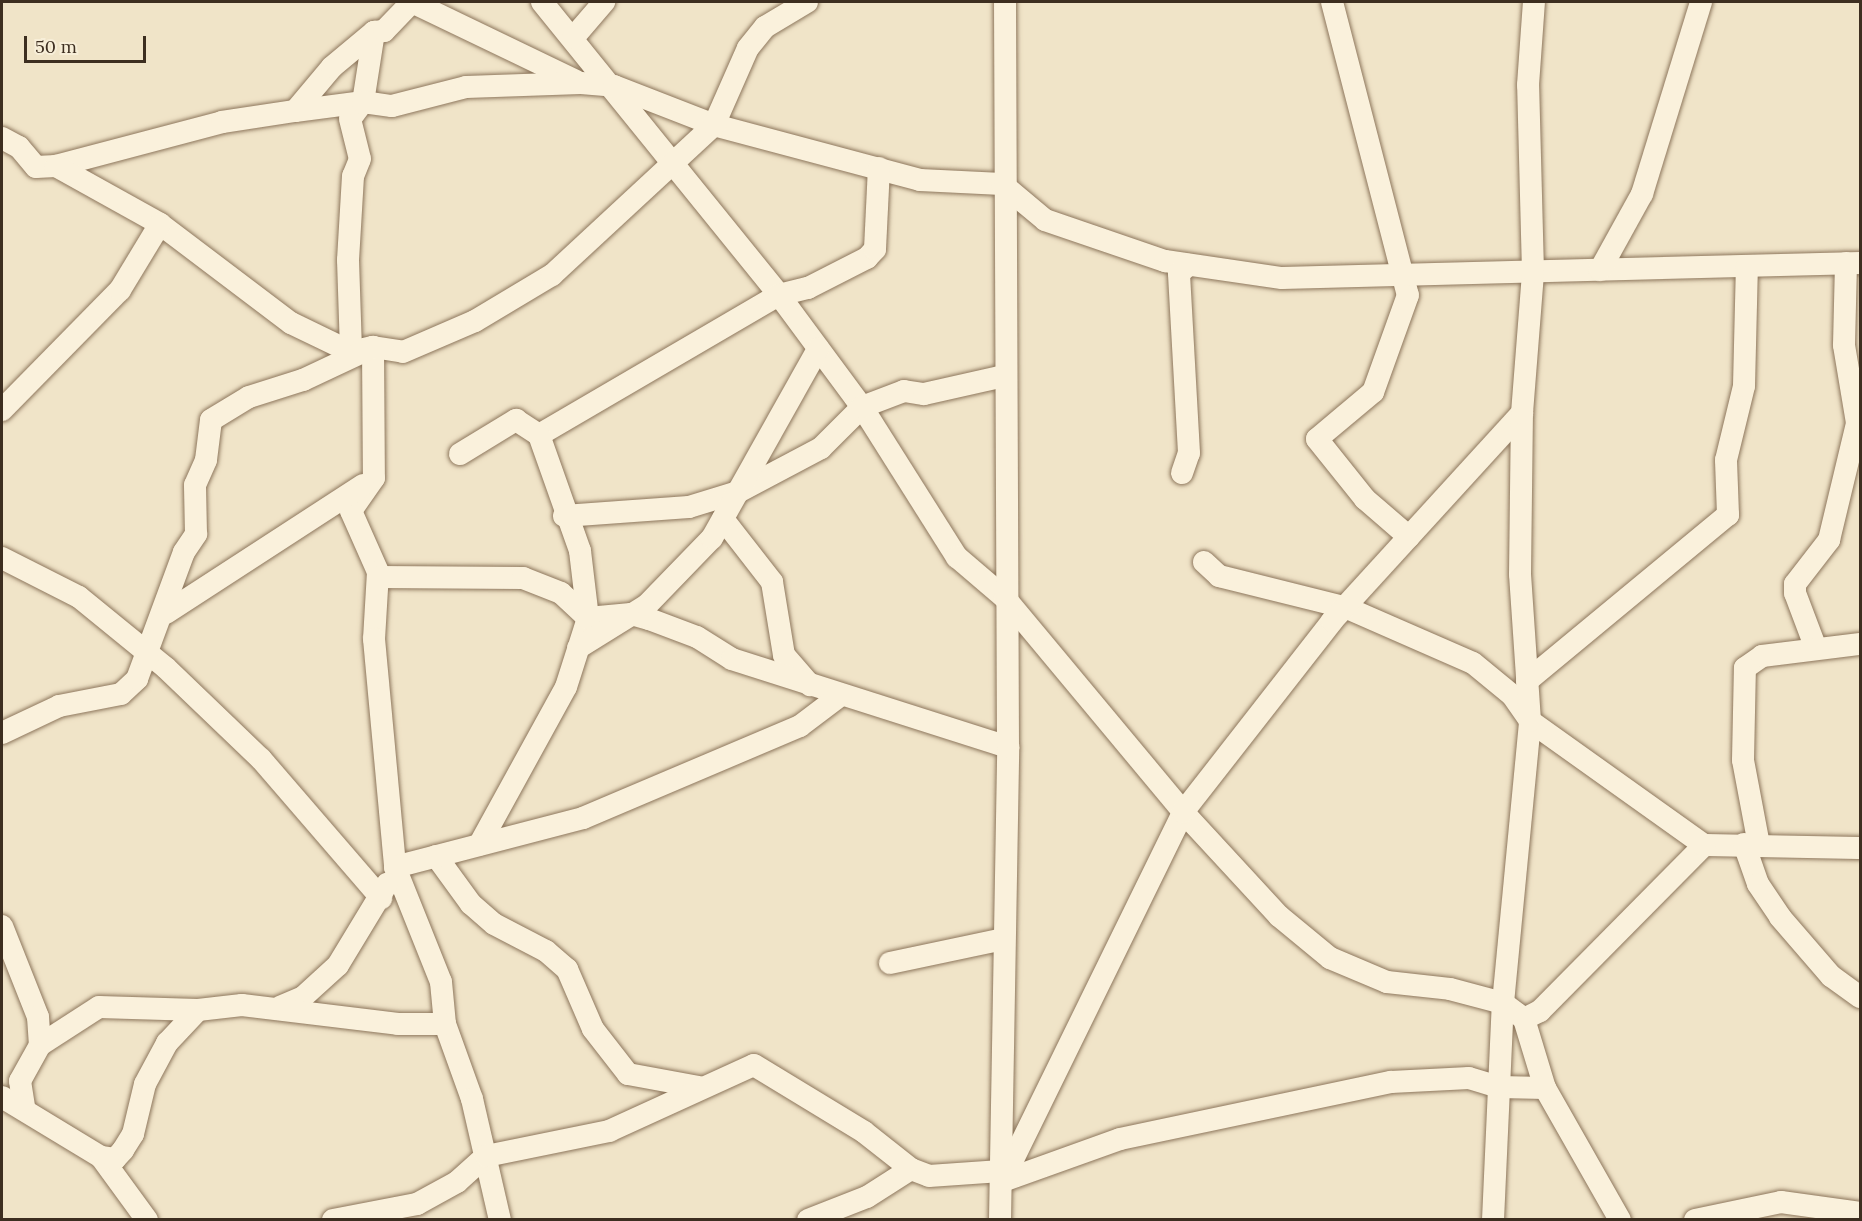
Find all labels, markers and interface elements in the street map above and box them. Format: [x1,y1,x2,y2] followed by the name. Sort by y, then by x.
[27,24,148,62] scale bar
[35,35,77,58] text: 50 m

